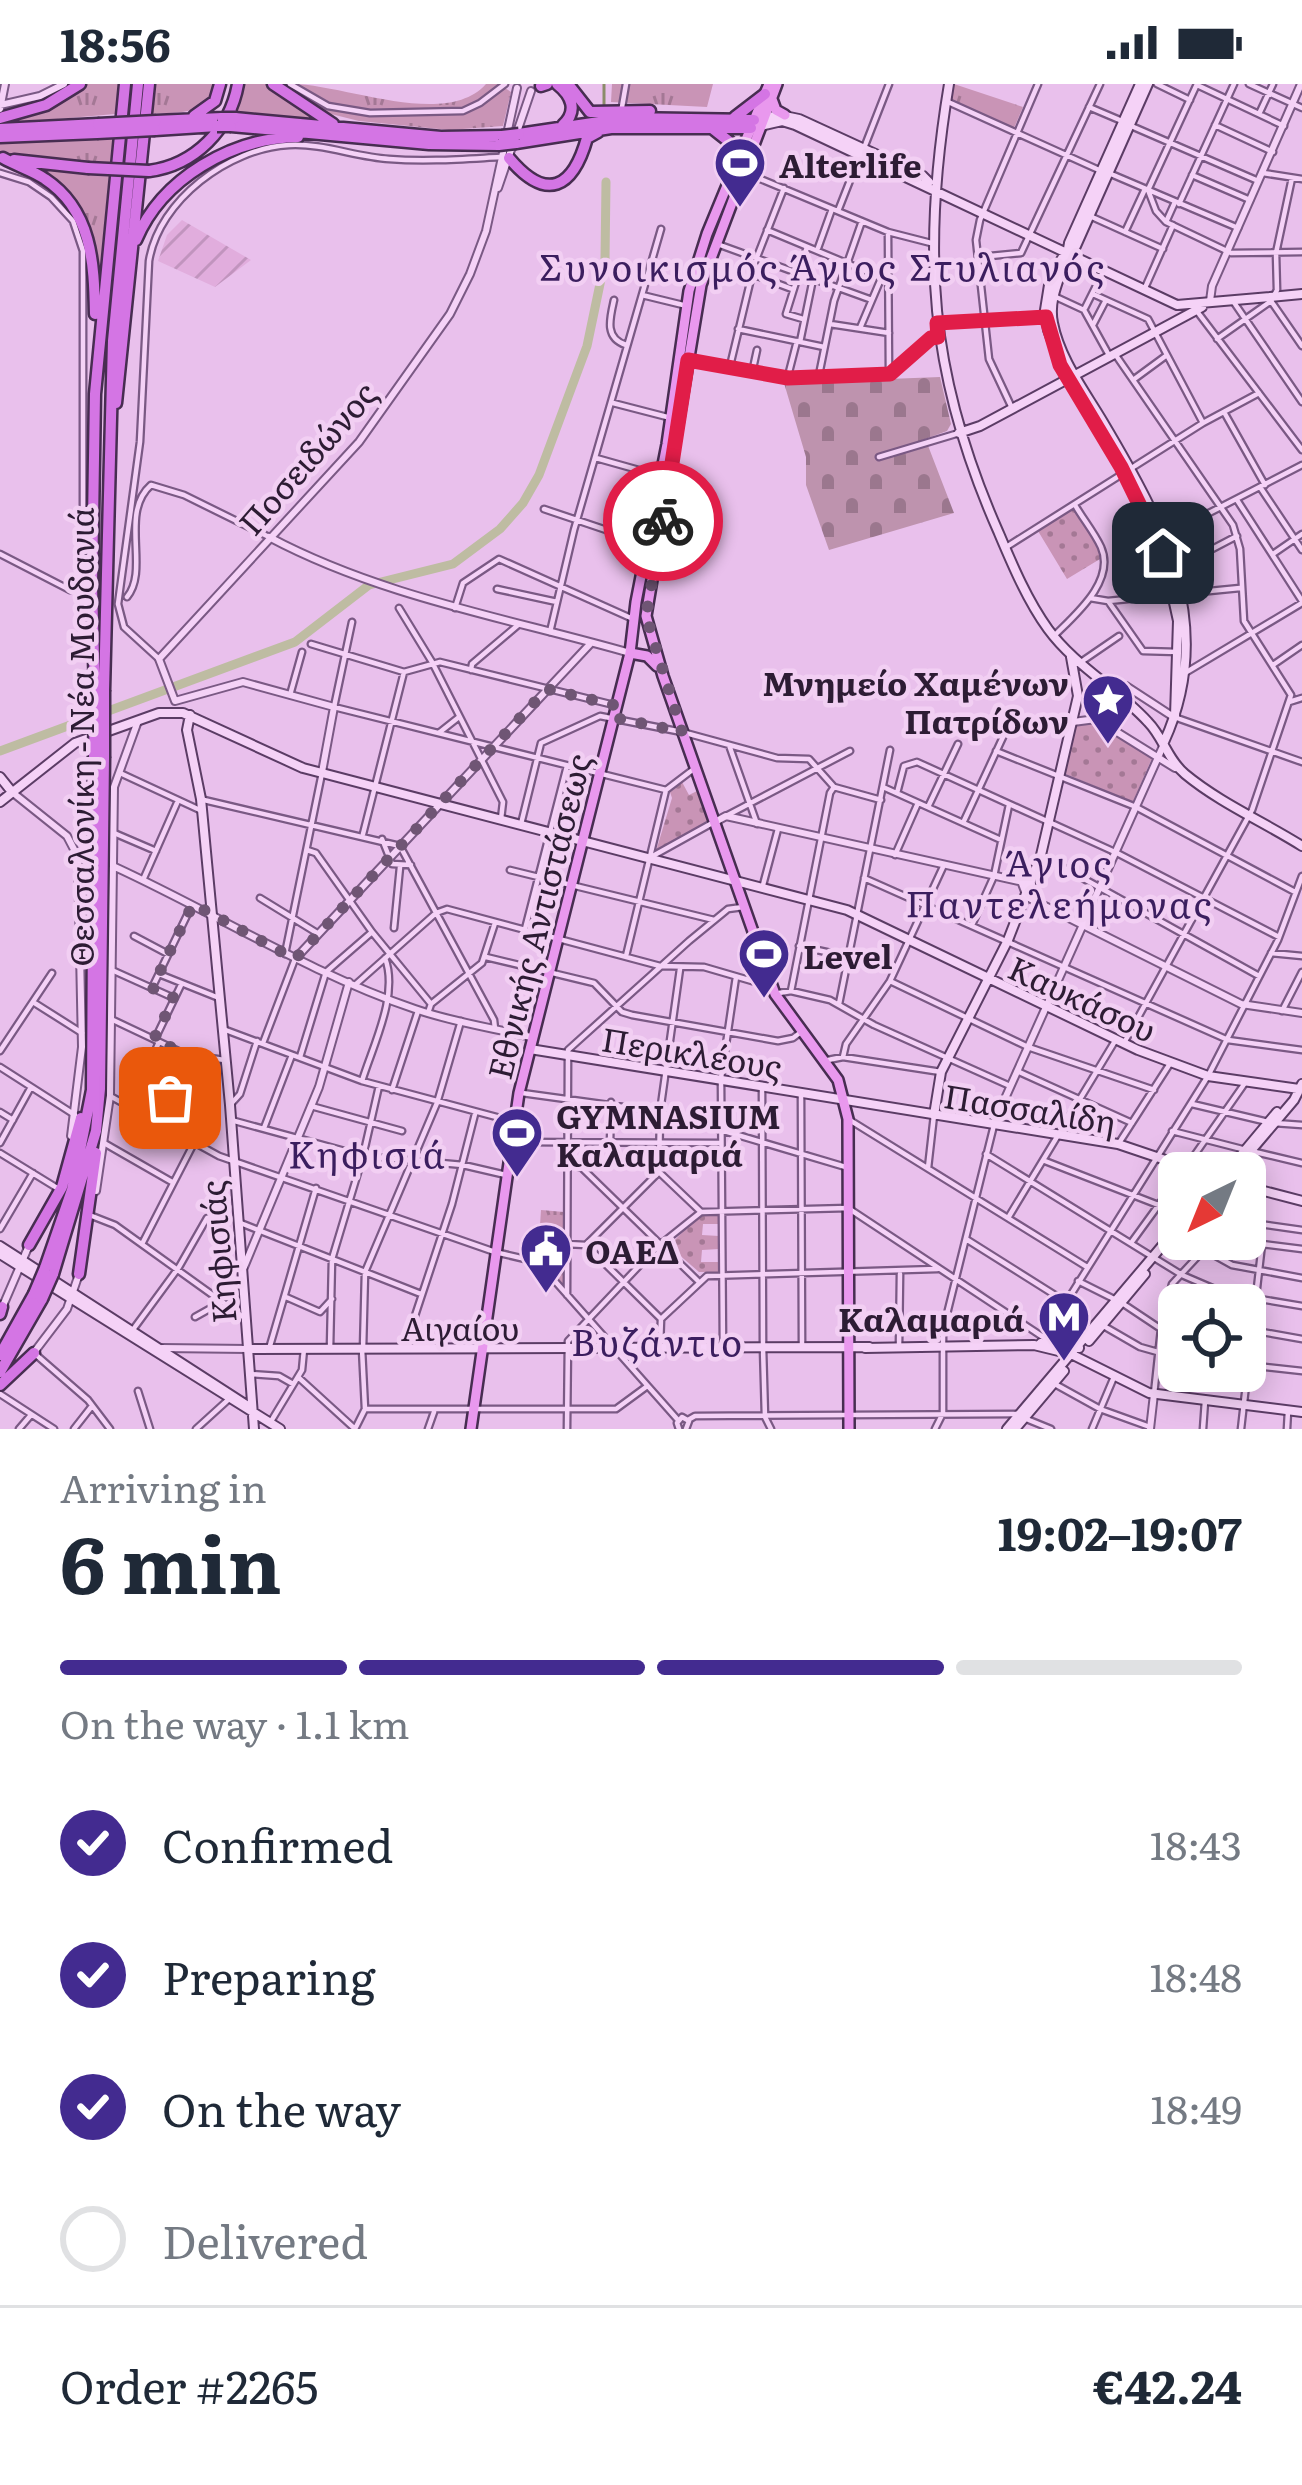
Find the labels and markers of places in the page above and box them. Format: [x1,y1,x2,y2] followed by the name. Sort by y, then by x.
[712,135,768,209] sports icon: Alterlife
[779,139,922,188] place label: Alterlife
[1112,502,1214,604] pin
[762,657,1069,744] place label: Μνημείο Χαμένων Πατρίδων
[1080,672,1136,746] place icon: Μνημείο Χαμένων Πατρίδων
[736,926,792,1000] sports icon: Level
[803,930,893,979] place label: Level
[119,1047,221,1149] pin
[556,1090,781,1177] place label: GYMNASIUM Καλαμαριά
[489,1105,545,1179] sports icon: GYMNASIUM Καλαμαριά
[518,1221,574,1295] public building icon: ΟΑΕΔ
[585,1225,679,1274] place label: ΟΑΕΔ
[1036,1289,1092,1363] metro station icon: Καλαμαριά
[838,1293,1025,1342] place label: Καλαμαριά

